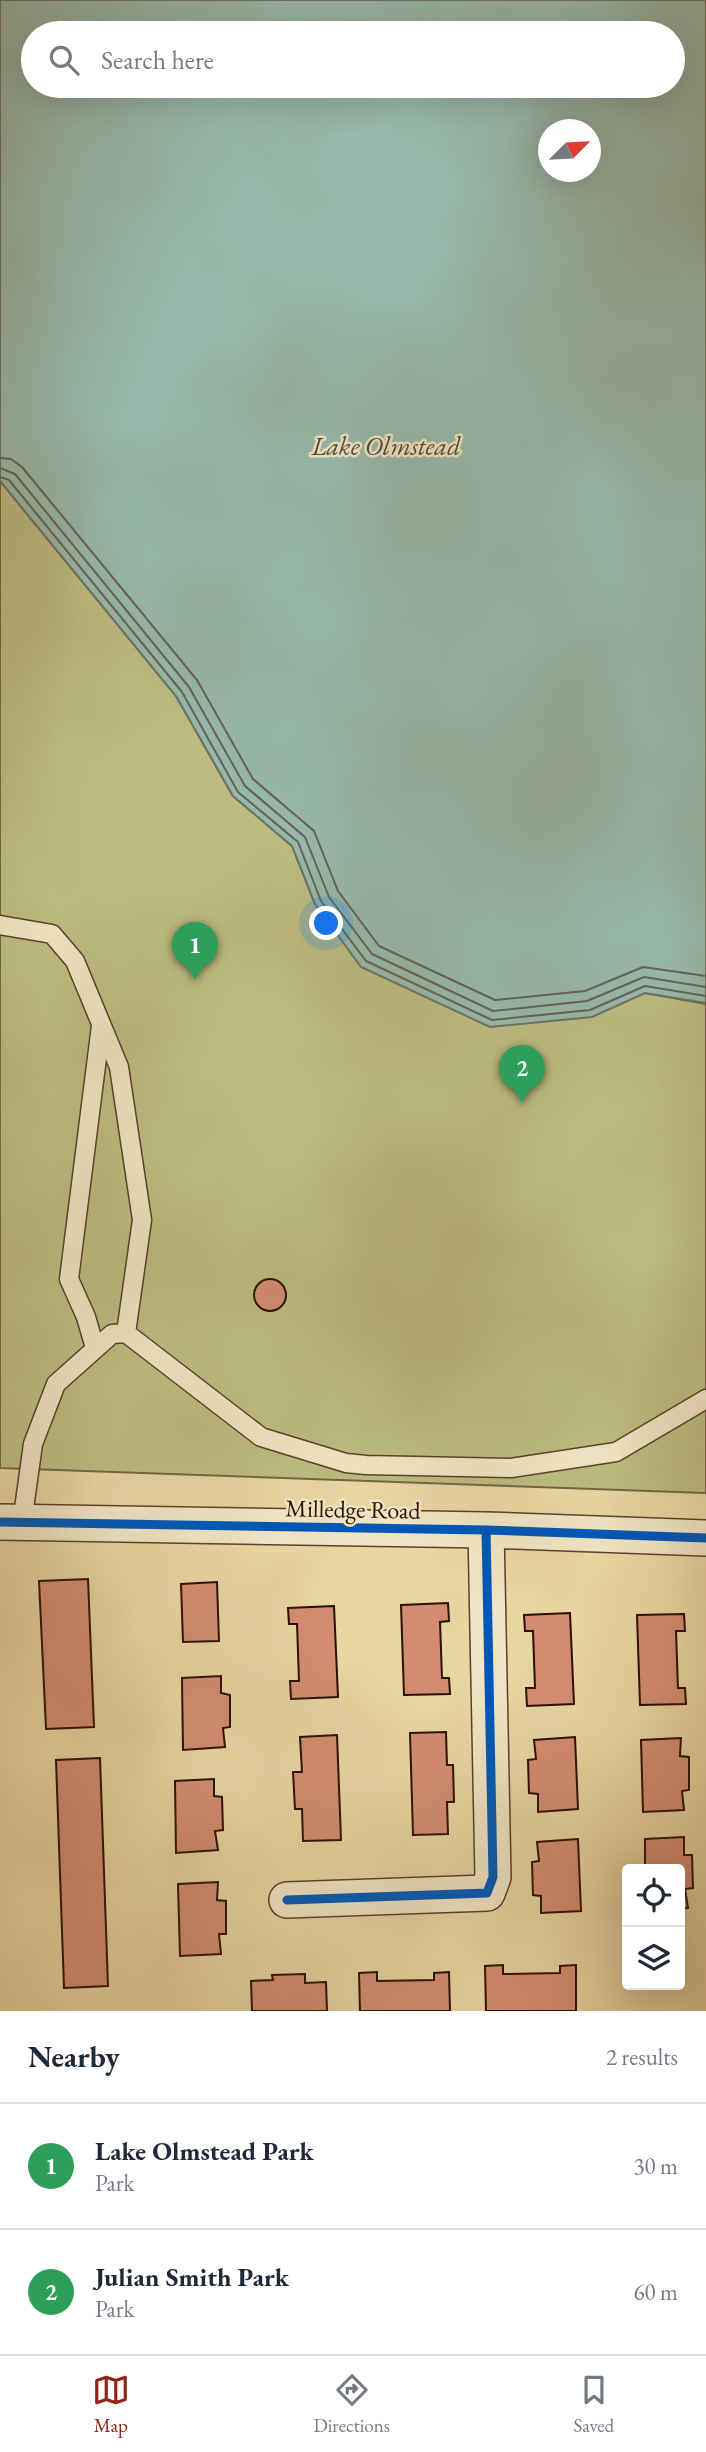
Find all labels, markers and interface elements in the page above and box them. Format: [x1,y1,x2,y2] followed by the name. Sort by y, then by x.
[21,21,685,98] search box
[45,41,83,79] icon: search
[101,43,214,77] text: Search here
[538,119,601,182] north arrow
[310,429,461,463] water label: Lake Olmstead
[309,906,343,940] your location
[172,922,218,980] pin: 1
[499,1045,545,1103] pin: 2
[285,1492,422,1526] street label: Milledge Road
[622,1864,685,1990] map controls
[622,1864,685,1927] button: locate
[622,1927,685,1990] button: layers
[28,2037,120,2076] text: Nearby
[606,2042,678,2072] text: 2 results
[95,2134,314,2168] text: Lake Olmstead Park
[45,2151,57,2181] text: 1
[633,2151,678,2181] text: 30 m
[95,2168,134,2198] text: Park
[95,2260,289,2294] text: Julian Smith Park
[45,2277,57,2307] text: 2
[633,2277,678,2307] text: 60 m
[95,2294,134,2324] text: Park
[92,2371,130,2438] tab: Map
[313,2371,390,2438] tab: Directions
[573,2371,614,2438] tab: Saved

